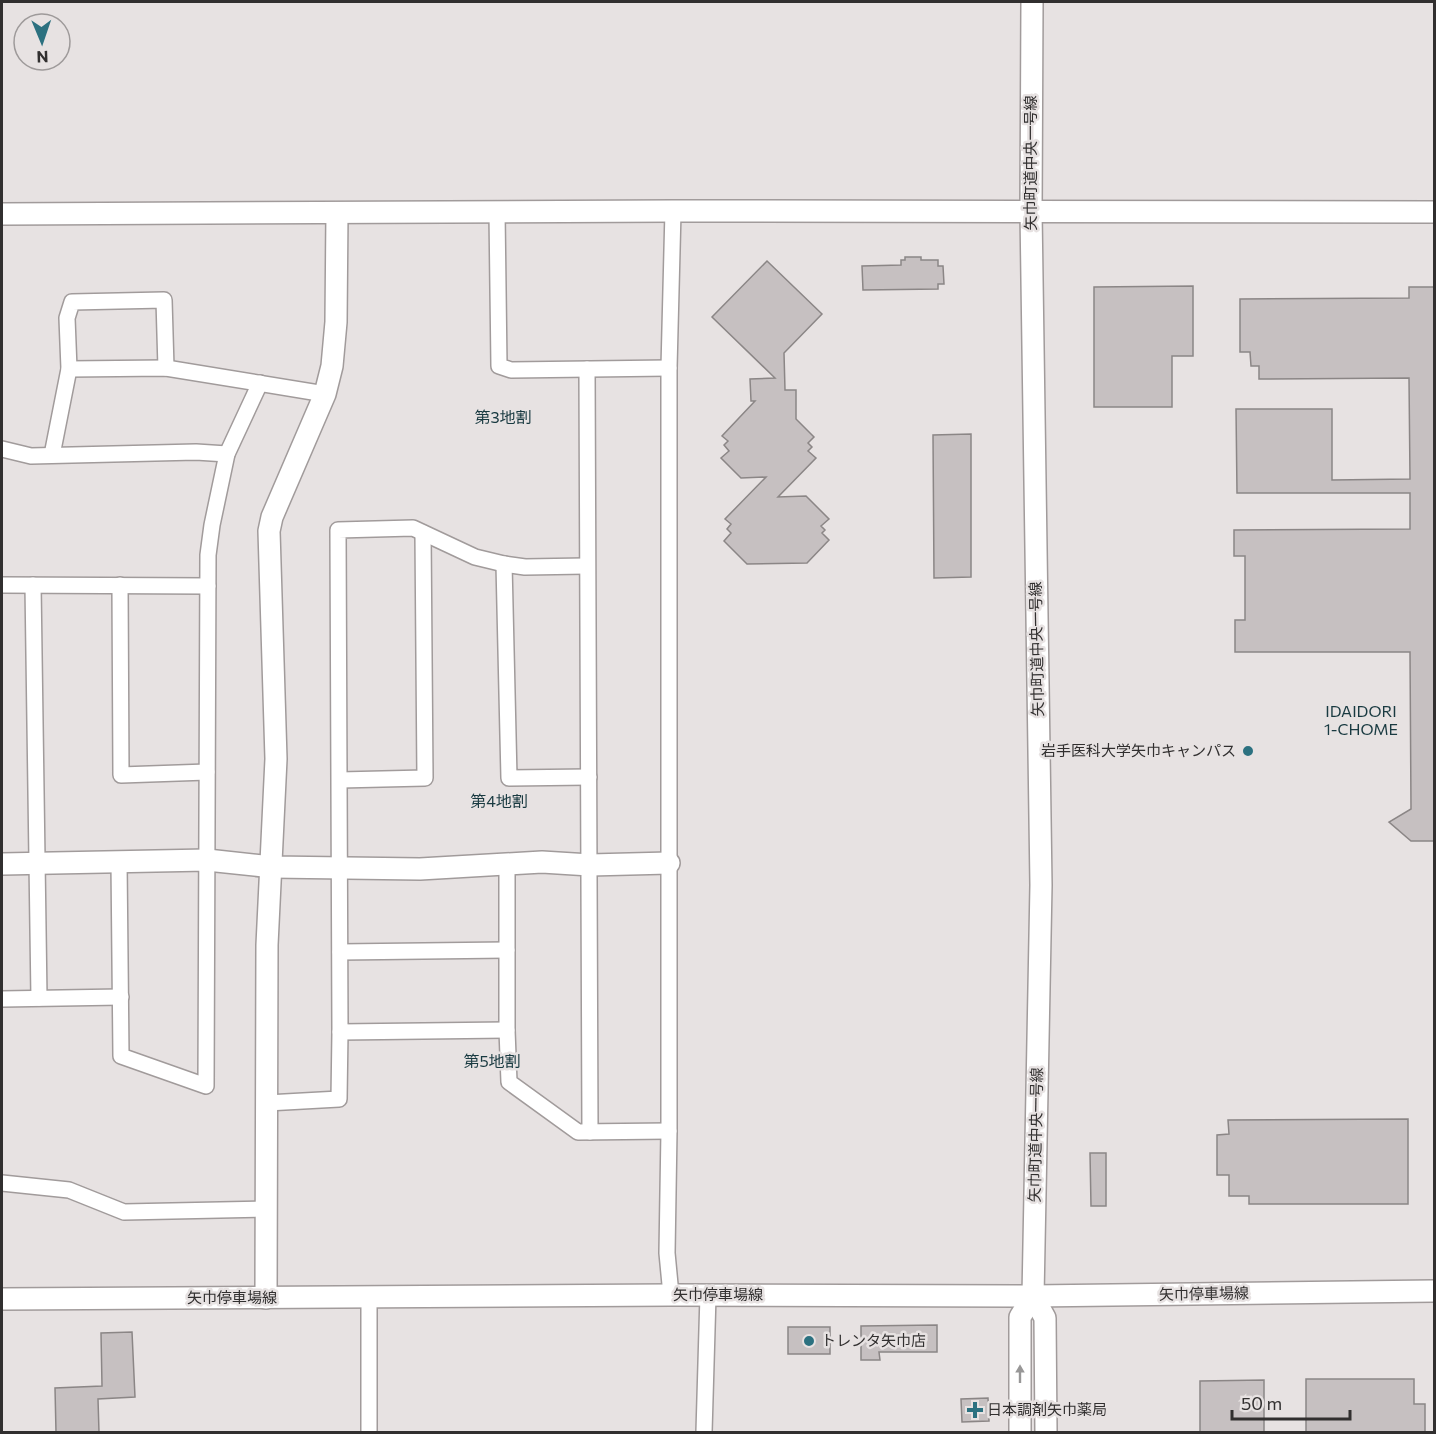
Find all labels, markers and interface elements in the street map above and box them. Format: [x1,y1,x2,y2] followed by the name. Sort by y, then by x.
[12,12,72,72] north arrow
[36,48,49,67] text: N
[1021,95,1039,231] street label: 矢巾町道中央一号線
[474,407,532,426] district label: 第3地割
[1026,581,1046,717] street label: 矢巾町道中央一号線
[1324,701,1398,738] district label: IDAIDORI 1-CHOME
[1041,741,1236,759] place label: 岩手医科大学矢巾キャンパス
[1241,744,1255,758] marker: 岩手医科大学矢巾キャンパス
[470,791,528,810] district label: 第4地割
[463,1051,521,1070] district label: 第5地割
[1025,1067,1045,1203] street label: 矢巾町道中央一号線
[1159,1283,1249,1303] street label: 矢巾停車場線
[673,1285,763,1303] street label: 矢巾停車場線
[187,1288,277,1306] street label: 矢巾停車場線
[821,1331,926,1349] place label: トレンタ矢巾店
[802,1334,816,1348] marker: トレンタ矢巾店
[1015,1365,1025,1384] one-way arrow
[1232,1383,1350,1421] scale bar
[1241,1392,1282,1414] text: 50 m
[987,1400,1107,1418] place label: 日本調剤矢巾薬局
[968,1403,982,1417] marker: 日本調剤矢巾薬局

